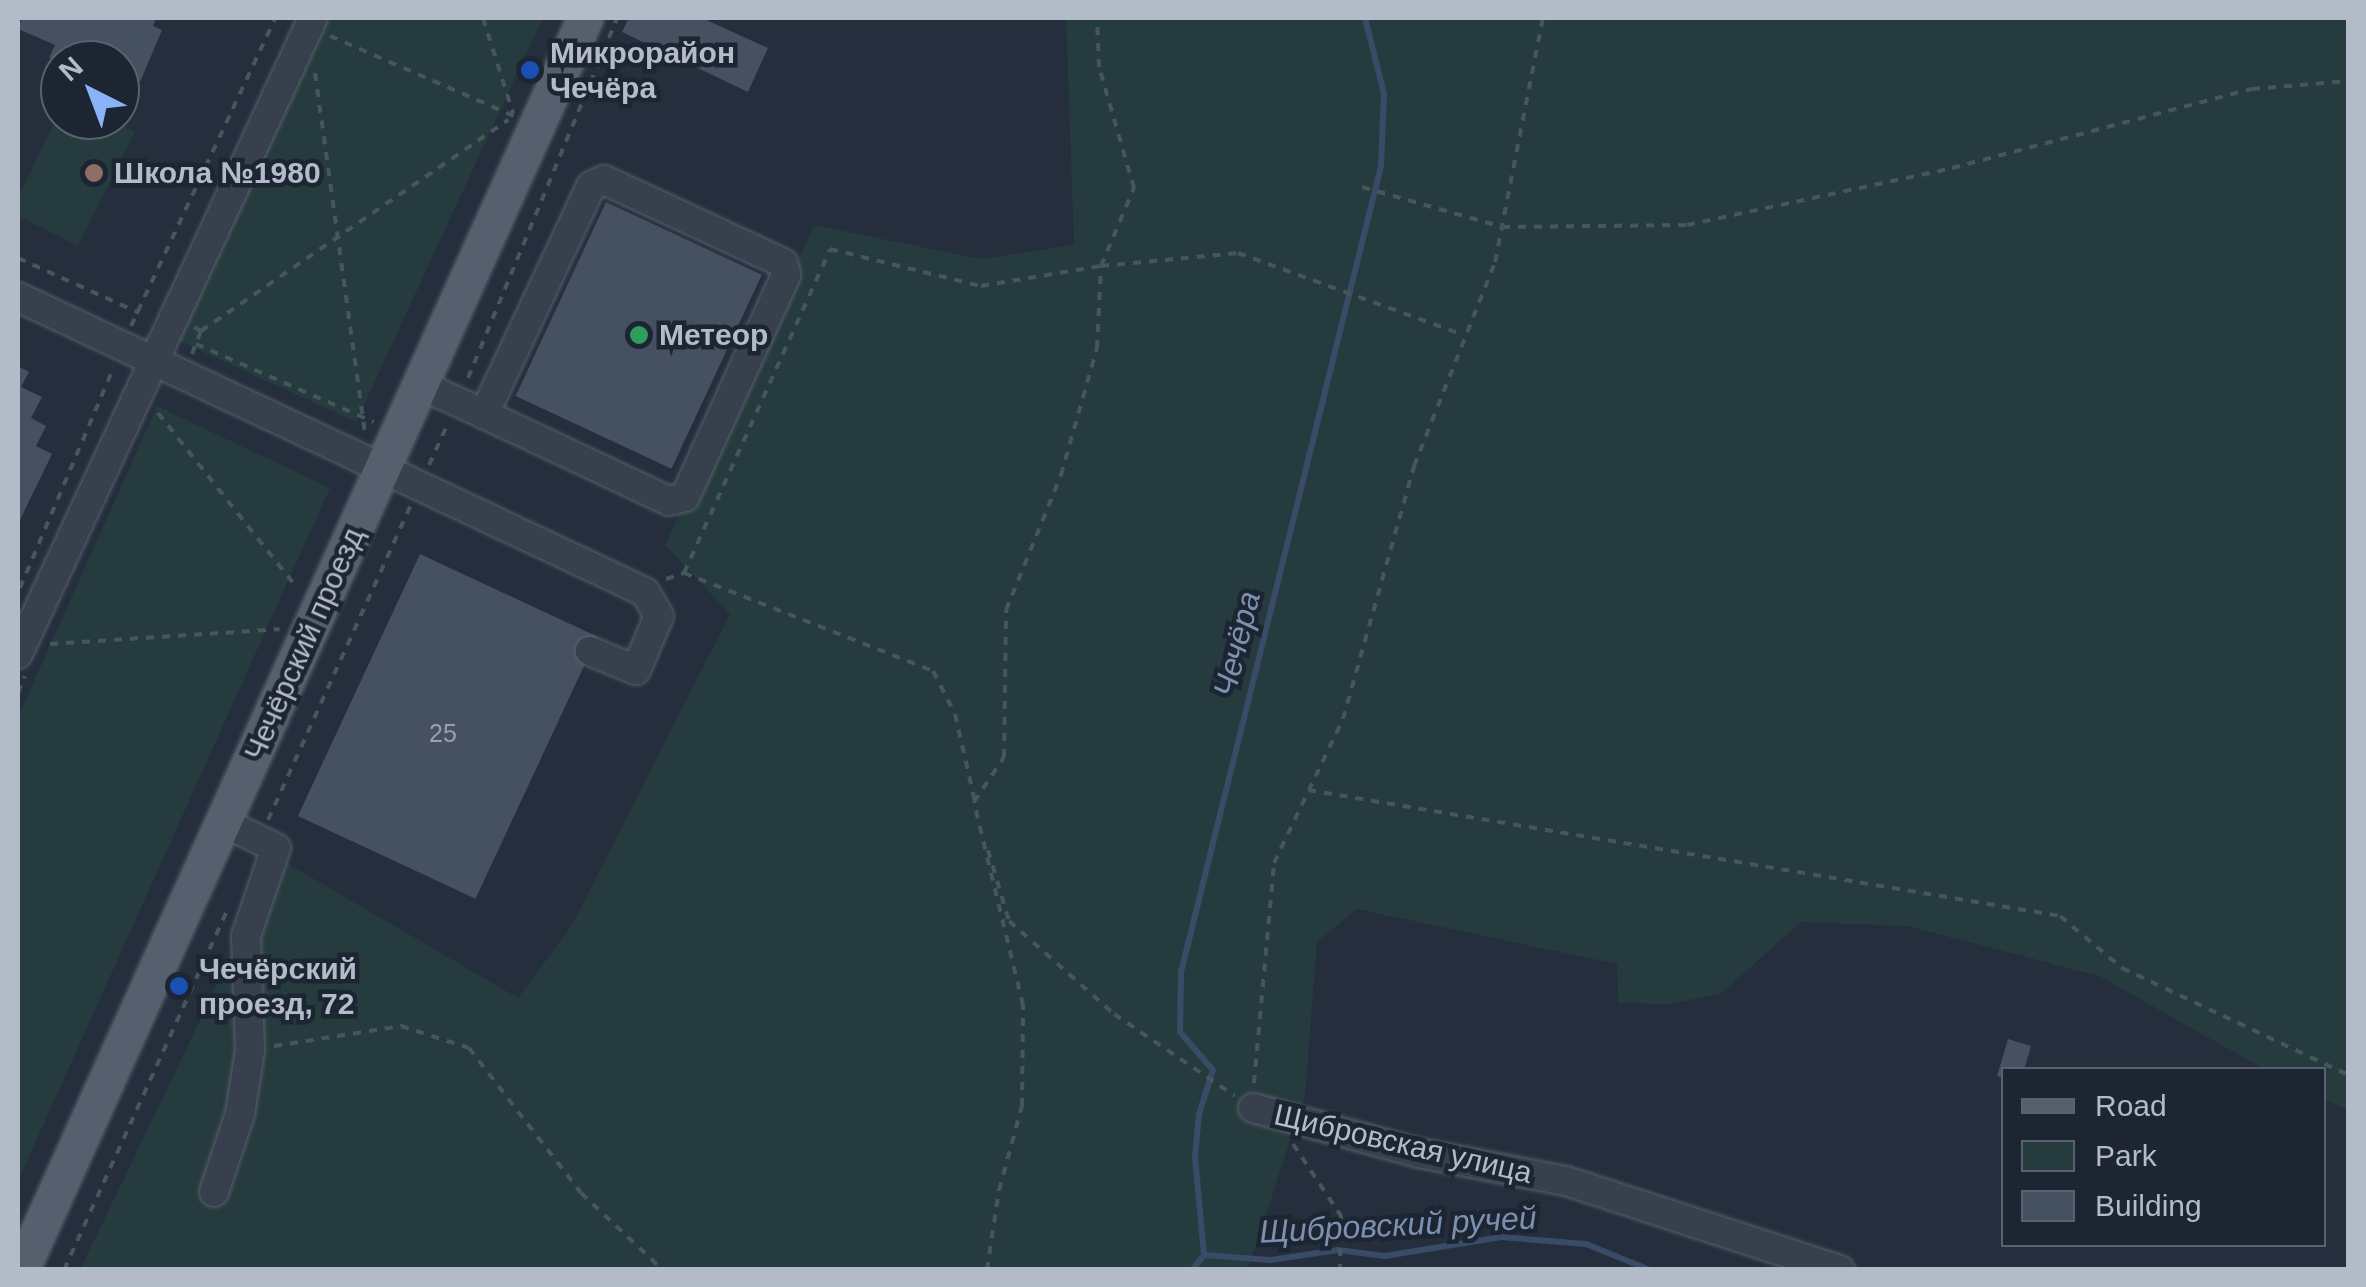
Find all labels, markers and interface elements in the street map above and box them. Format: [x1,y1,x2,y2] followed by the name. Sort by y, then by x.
[550,35,735,106] place label: Микрорайон Чечёра
[40,40,140,140] north arrow
[53,51,89,87] text: N
[519,59,541,81] marker: Микрорайон Чечёра
[114,155,321,191] place label: Школа №1980
[83,162,105,184] marker: Школа №1980
[659,317,768,353] place label: Метеор
[628,324,650,346] marker: Метеор
[237,522,371,766] street label: Чечёрский проезд
[1205,587,1269,701] water label: Чечёра
[429,718,457,748] house number: 25
[199,951,357,1022] place label: Чечёрский проезд, 72
[168,975,190,997] marker: Чечёрский проезд, 72
[2001,1067,2326,1247] legend
[2095,1089,2167,1122] text: Road
[1271,1097,1535,1191] street label: Щибровская улица
[2095,1139,2157,1172] text: Park
[2095,1189,2202,1222] text: Building
[1258,1199,1538,1251] water label: Щибровский ручей

